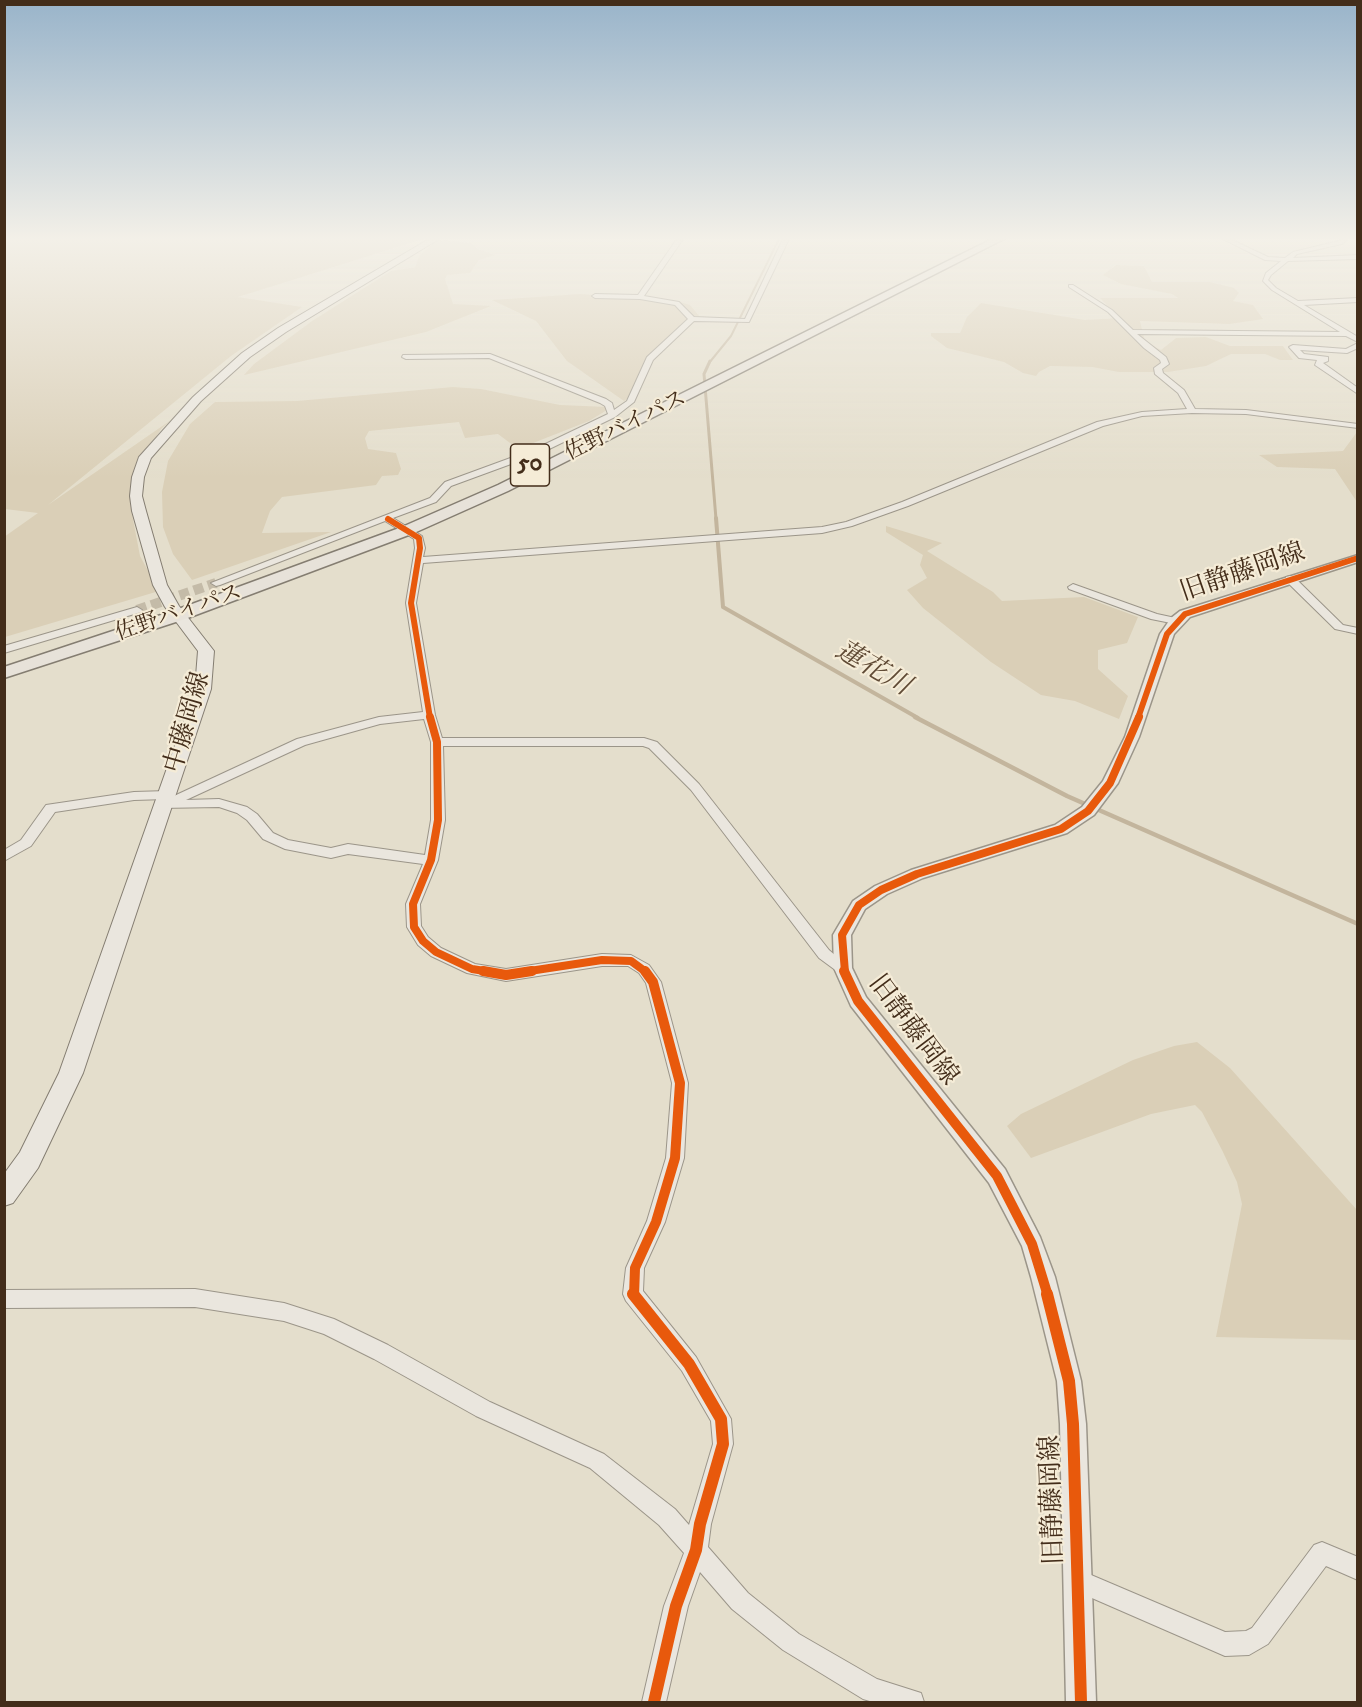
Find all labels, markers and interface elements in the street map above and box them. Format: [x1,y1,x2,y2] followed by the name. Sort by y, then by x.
[561,386,691,468] street label: 佐野バイパス
[510,444,550,486] road number: 50
[1176,538,1310,610] street label: 旧静藤岡線
[112,580,246,648] street label: 佐野バイパス
[829,636,915,704] water label: 蓮花川
[160,669,218,777] street label: 中藤岡線
[860,970,964,1092] street label: 旧静藤岡線
[1036,1434,1072,1566] street label: 旧静藤岡線

